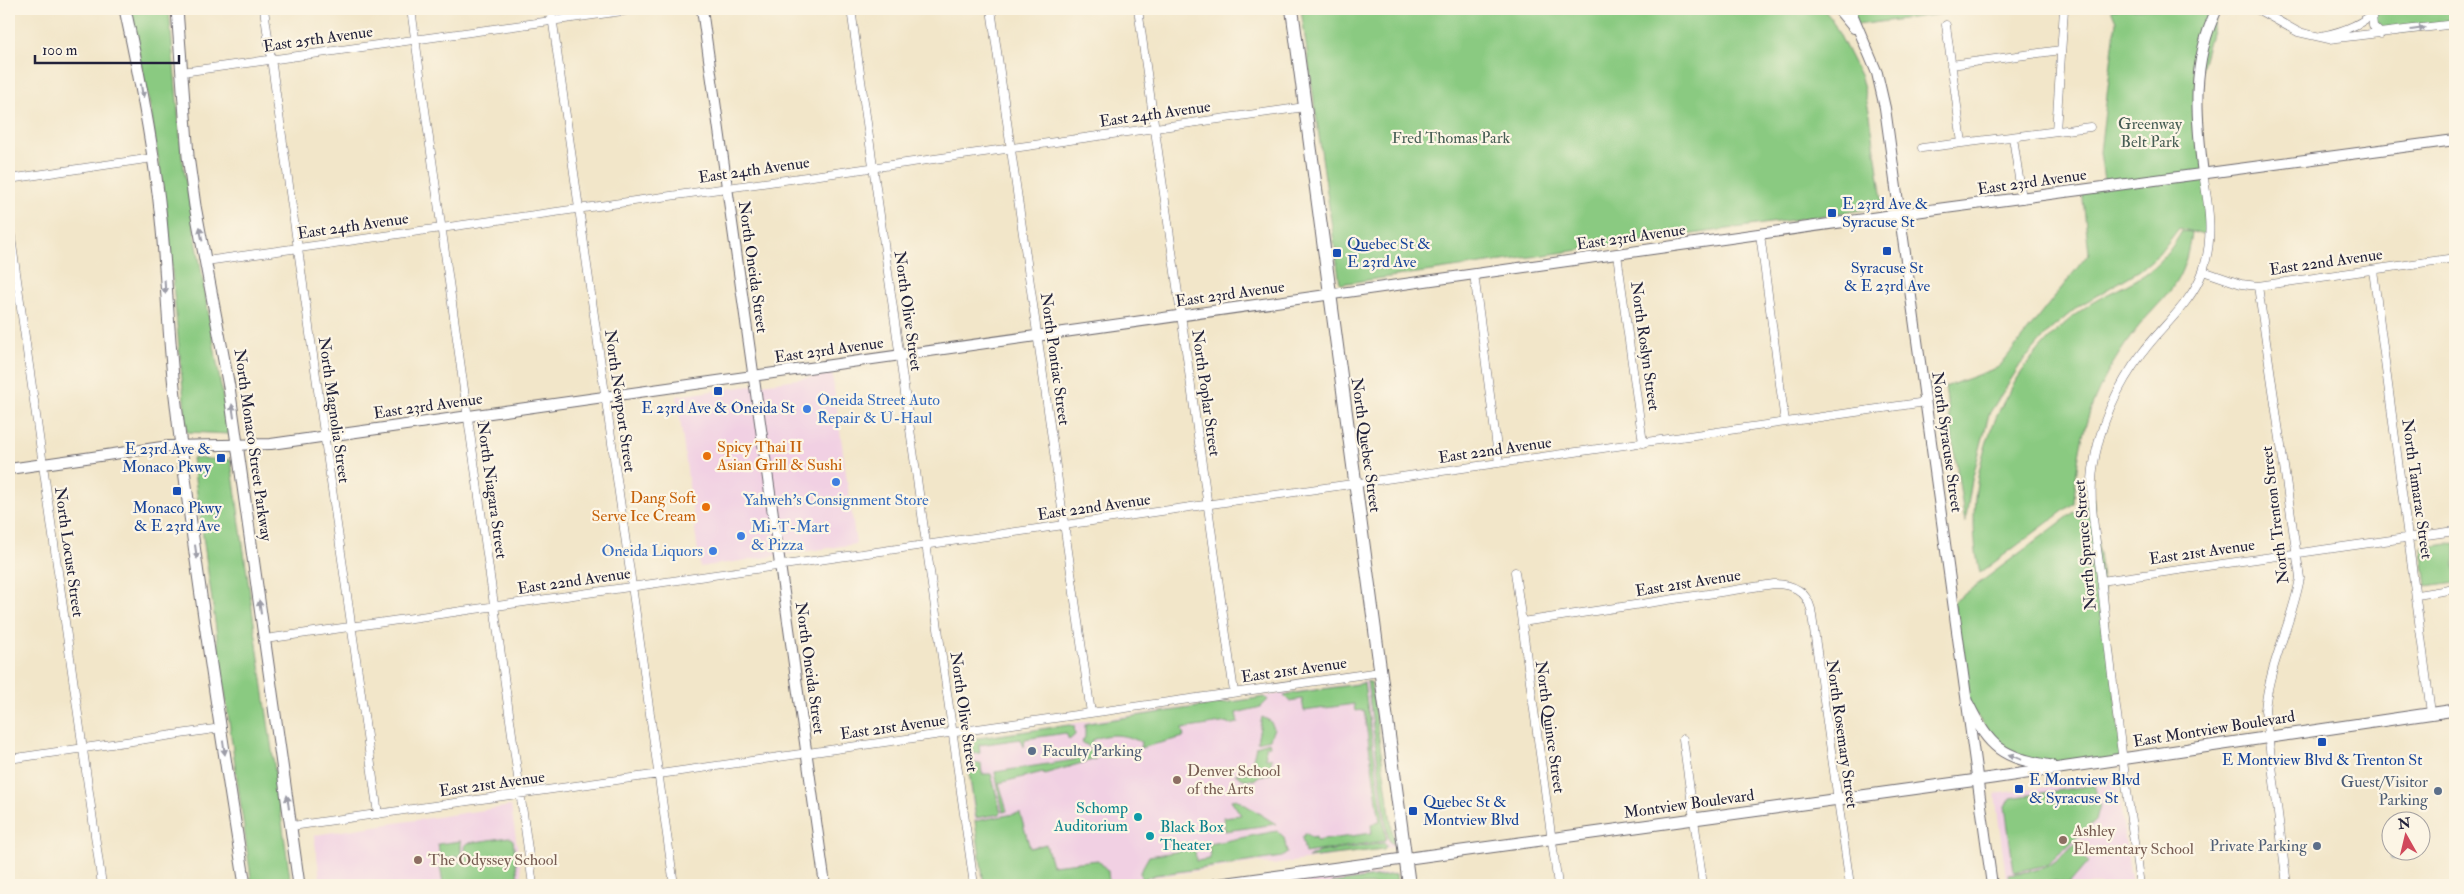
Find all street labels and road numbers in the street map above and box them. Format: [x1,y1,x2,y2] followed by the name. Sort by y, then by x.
[262,21,374,57] street label: East 25th Avenue
[1098,96,1212,132] street label: East 24th Avenue
[697,152,811,188] street label: East 24th Avenue
[1976,164,2088,200] street label: East 23rd Avenue
[734,200,772,334] street label: North Oneida Street
[296,208,410,244] street label: East 24th Avenue
[1575,219,1687,255] street label: East 23rd Avenue
[2268,244,2384,280] street label: East 22nd Avenue
[890,250,926,372] street label: North Olive Street
[1174,276,1286,312] street label: East 23rd Avenue
[1626,280,1664,412] street label: North Roslyn Street
[1036,291,1074,427] street label: North Pontiac Street
[599,328,640,474] street label: North Newport Street
[1186,328,1225,458] street label: North Poplar Street
[773,332,885,368] street label: East 23rd Avenue
[314,336,354,484] street label: North Magnolia Street
[230,348,277,543] street label: North Monaco Street Parkway
[1927,370,1967,514] street label: North Syracuse Street
[1347,376,1385,514] street label: North Quebec Street
[372,388,484,424] street label: East 23rd Avenue
[2397,418,2437,560] street label: North Tamarac Street
[472,420,512,560] street label: North Niagara Street
[1437,432,1553,468] street label: East 22nd Avenue
[2257,445,2293,585] street label: North Trenton Street
[2069,479,2102,611] street label: North Spruce Street
[50,486,88,618] street label: North Locust Street
[1036,489,1152,525] street label: East 22nd Avenue
[2148,535,2256,569] street label: East 21st Avenue
[516,563,632,599] street label: East 22nd Avenue
[1634,565,1742,601] street label: East 21st Avenue
[791,601,829,735] street label: North Oneida Street
[946,651,982,773] street label: North Olive Street
[1240,653,1348,687] street label: East 21st Avenue
[1531,659,1569,795] street label: North Quince Street
[1822,659,1862,809] street label: North Rosemary Street
[2132,706,2297,752] street label: East Montview Boulevard
[839,710,947,744] street label: East 21st Avenue
[438,767,546,801] street label: East 21st Avenue
[1622,785,1756,823] street label: Montview Boulevard

